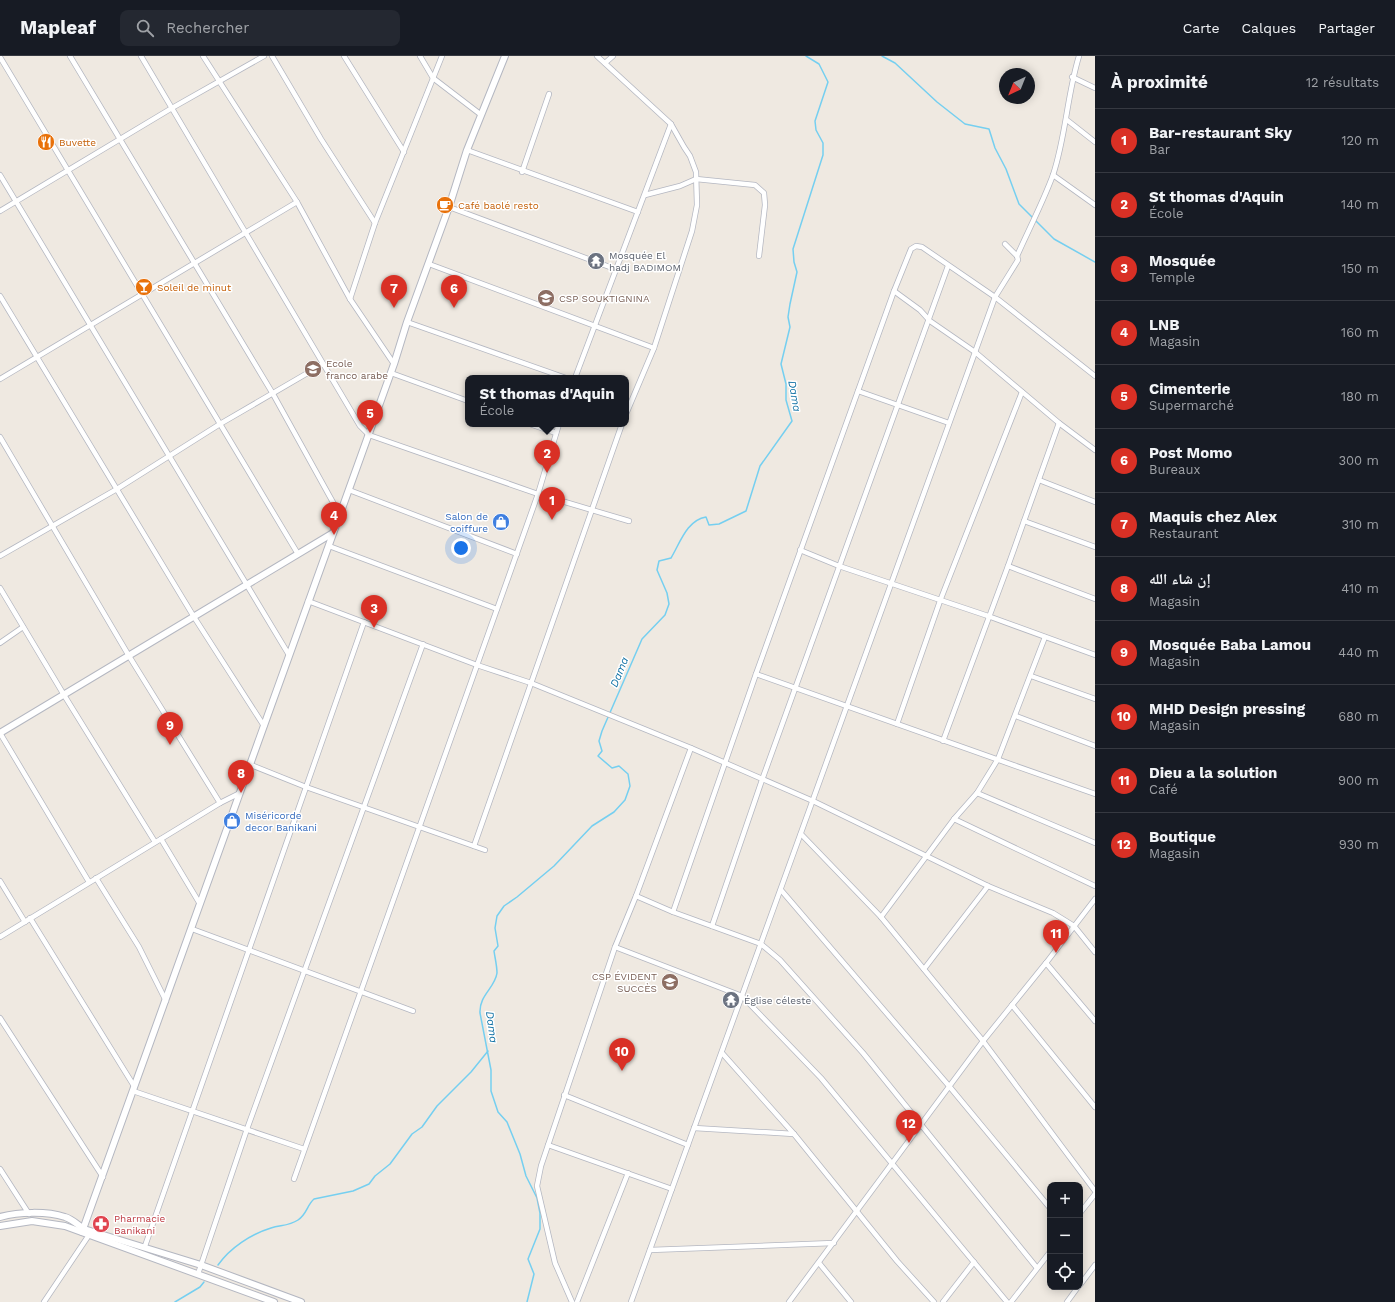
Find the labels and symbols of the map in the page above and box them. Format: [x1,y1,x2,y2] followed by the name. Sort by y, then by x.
[999,68,1035,104] north arrow
[36,132,56,152] restaurant icon: Buvette
[59,137,96,148] place label: Buvette
[435,195,455,215] cafe icon: Café baolé resto
[458,200,539,211] place label: Café baolé resto
[609,250,681,273] place label: Mosquée El hadj BADIMOM
[586,251,606,271] temple icon: Mosquée El hadj BADIMOM
[381,275,407,308] pin: 7
[441,275,467,308] pin: 6
[134,277,154,297] bar icon: Soleil de minut
[157,282,232,293] place label: Soleil de minut
[536,288,556,308] school or university icon: CSP SOUKTIGNINA
[559,293,650,304] place label: CSP SOUKTIGNINA
[326,358,388,381] place label: Ecole franco arabe
[303,359,323,379] school or university icon: Ecole franco arabe
[785,379,804,413] water label: Dama
[357,400,383,433] pin: 5
[534,440,560,473] pin: 2
[539,487,565,520] pin: 1
[321,502,347,535] pin: 4
[445,511,488,534] place label: Salon de coiffure
[491,512,511,532] shop icon: Salon de coiffure
[451,538,471,558] your location
[361,595,387,628] pin: 3
[608,655,631,689] water label: Dama
[157,712,183,745] pin: 9
[228,760,254,793] pin: 8
[245,810,317,833] place label: Miséricorde decor Banikani
[222,811,242,831] shop icon: Miséricorde decor Banikani
[1043,920,1069,953] pin: 11
[592,971,657,994] place label: CSP ÉVIDENT SUCCÈS
[660,972,680,992] school or university icon: CSP ÉVIDENT SUCCÈS
[721,990,741,1010] temple icon: Église céleste
[744,995,812,1006] place label: Église céleste
[483,1011,500,1044] water label: Dama
[609,1038,635,1071] pin: 10
[896,1110,922,1143] pin: 12
[114,1213,165,1236] place label: Pharmacie Banikani
[91,1214,111,1234] pharmacy icon: Pharmacie Banikani

